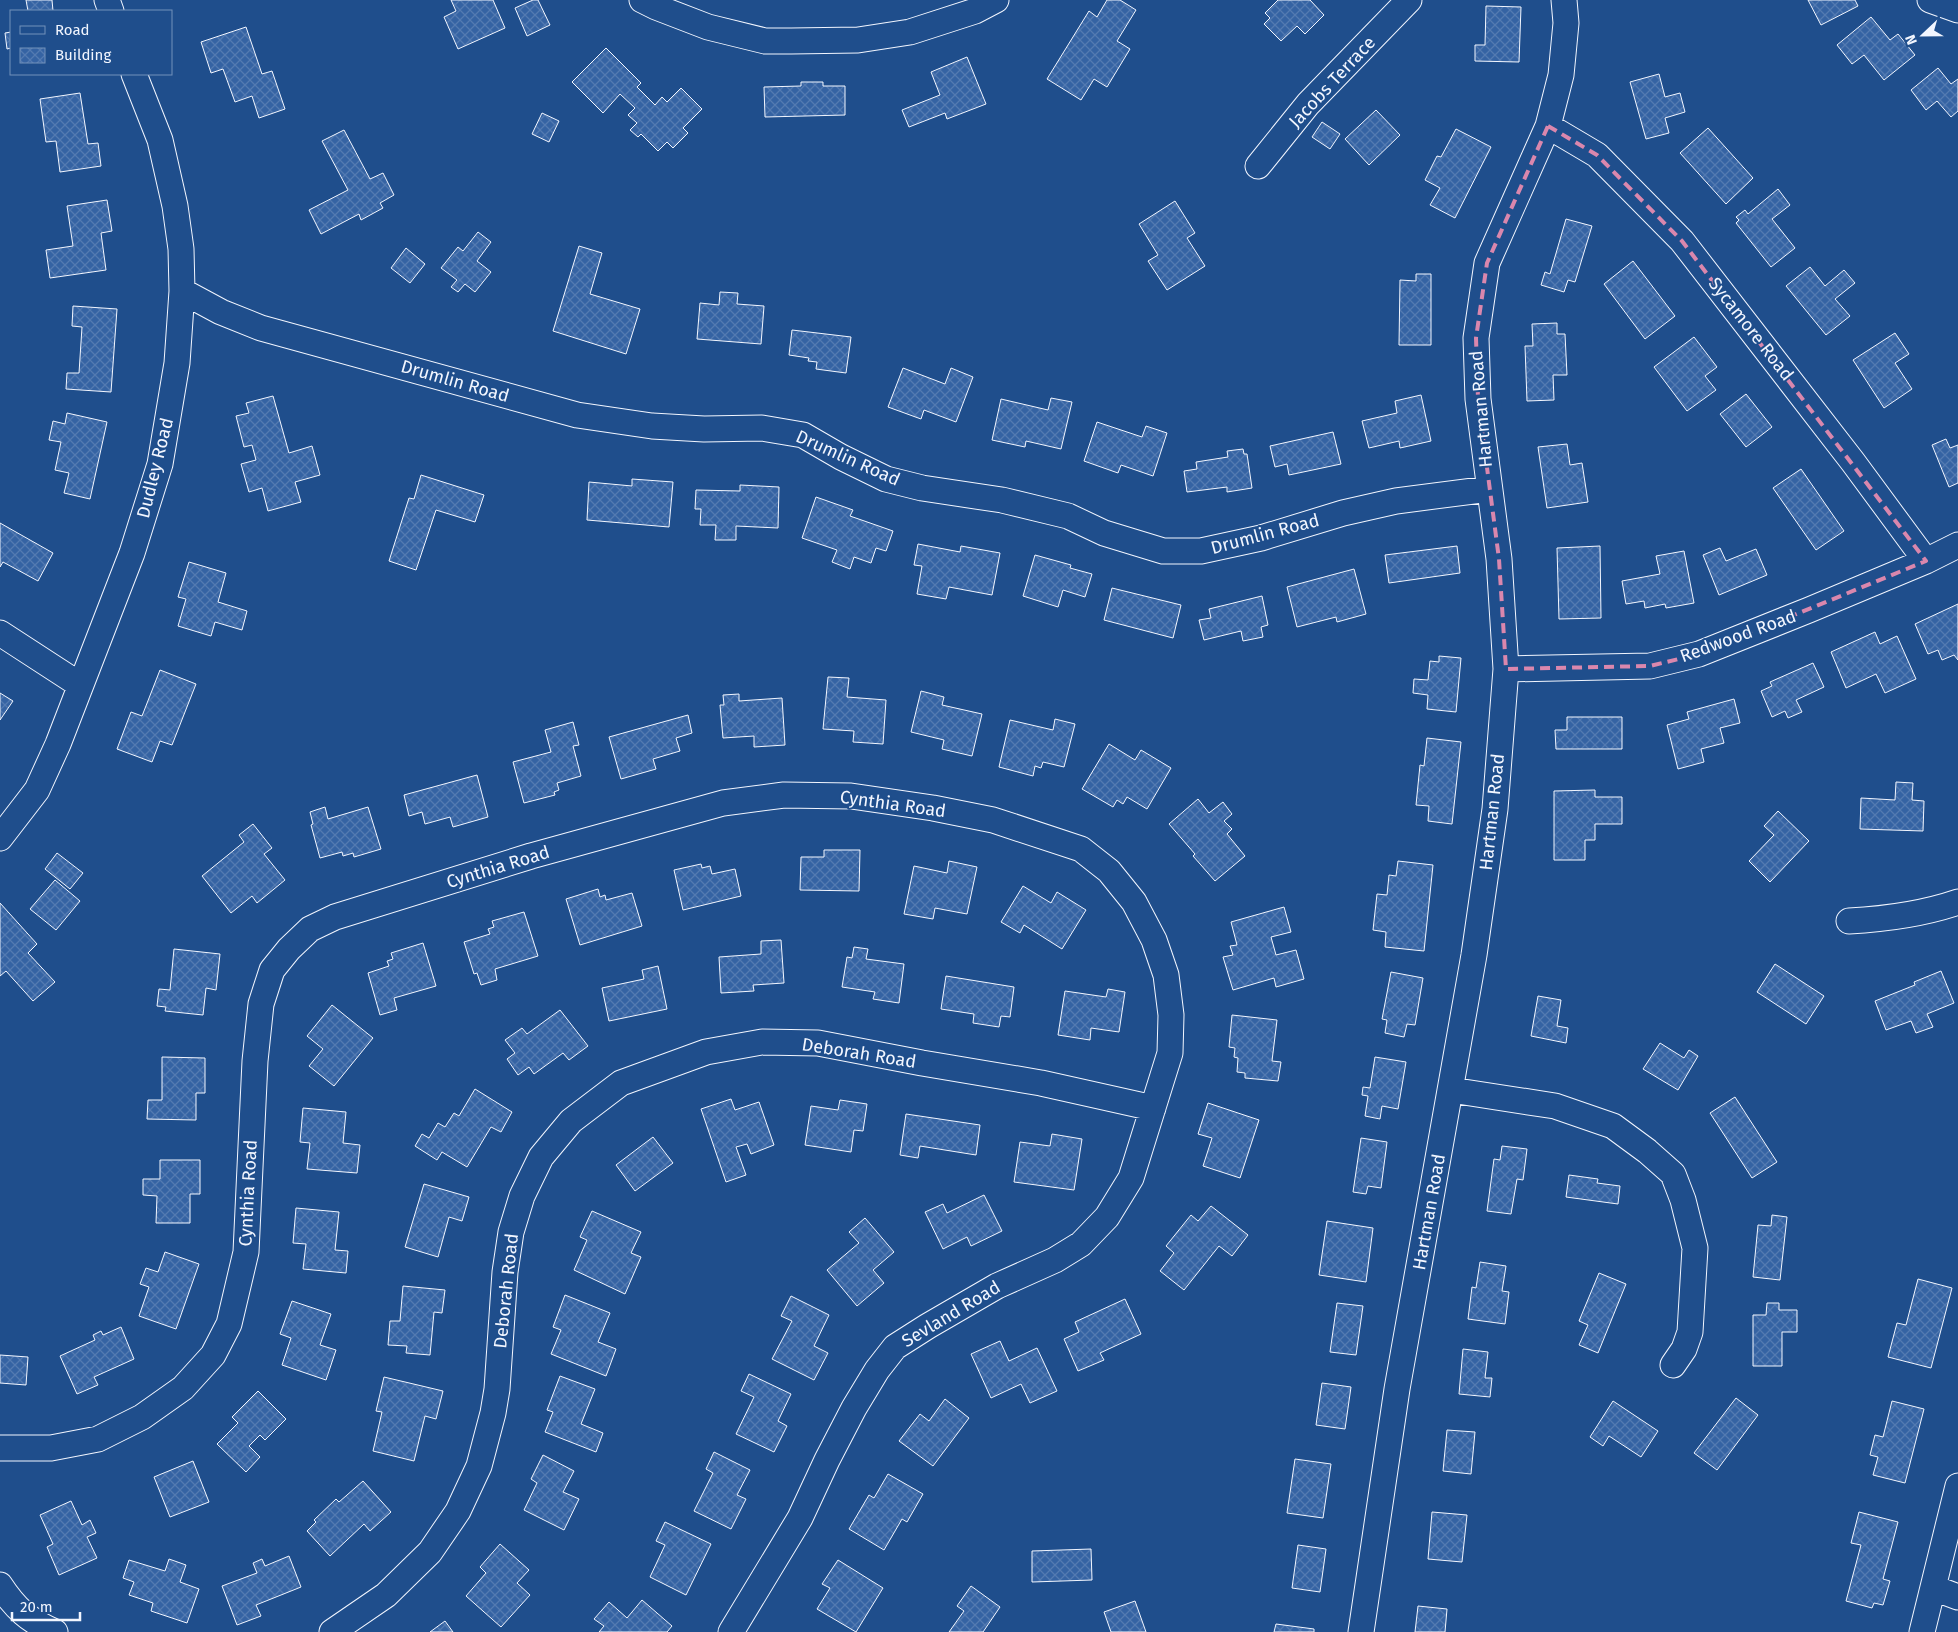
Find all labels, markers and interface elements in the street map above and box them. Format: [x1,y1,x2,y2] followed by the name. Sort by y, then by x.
[10,10,172,75] legend
[1898,10,1948,60] north arrow
[55,21,90,39] text: Road
[1284,32,1380,132] street label: Jacobs Terrace
[1902,32,1921,47] text: N
[55,46,111,64] text: Building
[1704,273,1798,385] street label: Sycamore Road
[1465,349,1497,469] street label: Hartman Road
[398,355,512,407] street label: Drumlin Road
[132,415,178,521] street label: Dudley Road
[793,425,903,491] street label: Drumlin Road
[1208,509,1322,559] street label: Drumlin Road
[1677,605,1799,667] street label: Redwood Road
[1475,752,1509,872] street label: Hartman Road
[839,786,947,822] street label: Cynthia Road
[444,841,552,893] street label: Cynthia Road
[800,1033,918,1073] street label: Deborah Road
[234,1139,262,1247] street label: Cynthia Road
[1408,1152,1450,1272] street label: Hartman Road
[489,1232,523,1350] street label: Deborah Road
[898,1276,1004,1352] street label: Sevland Road
[12,1590,80,1622] scale bar
[20,1598,53,1616] text: 20 m

